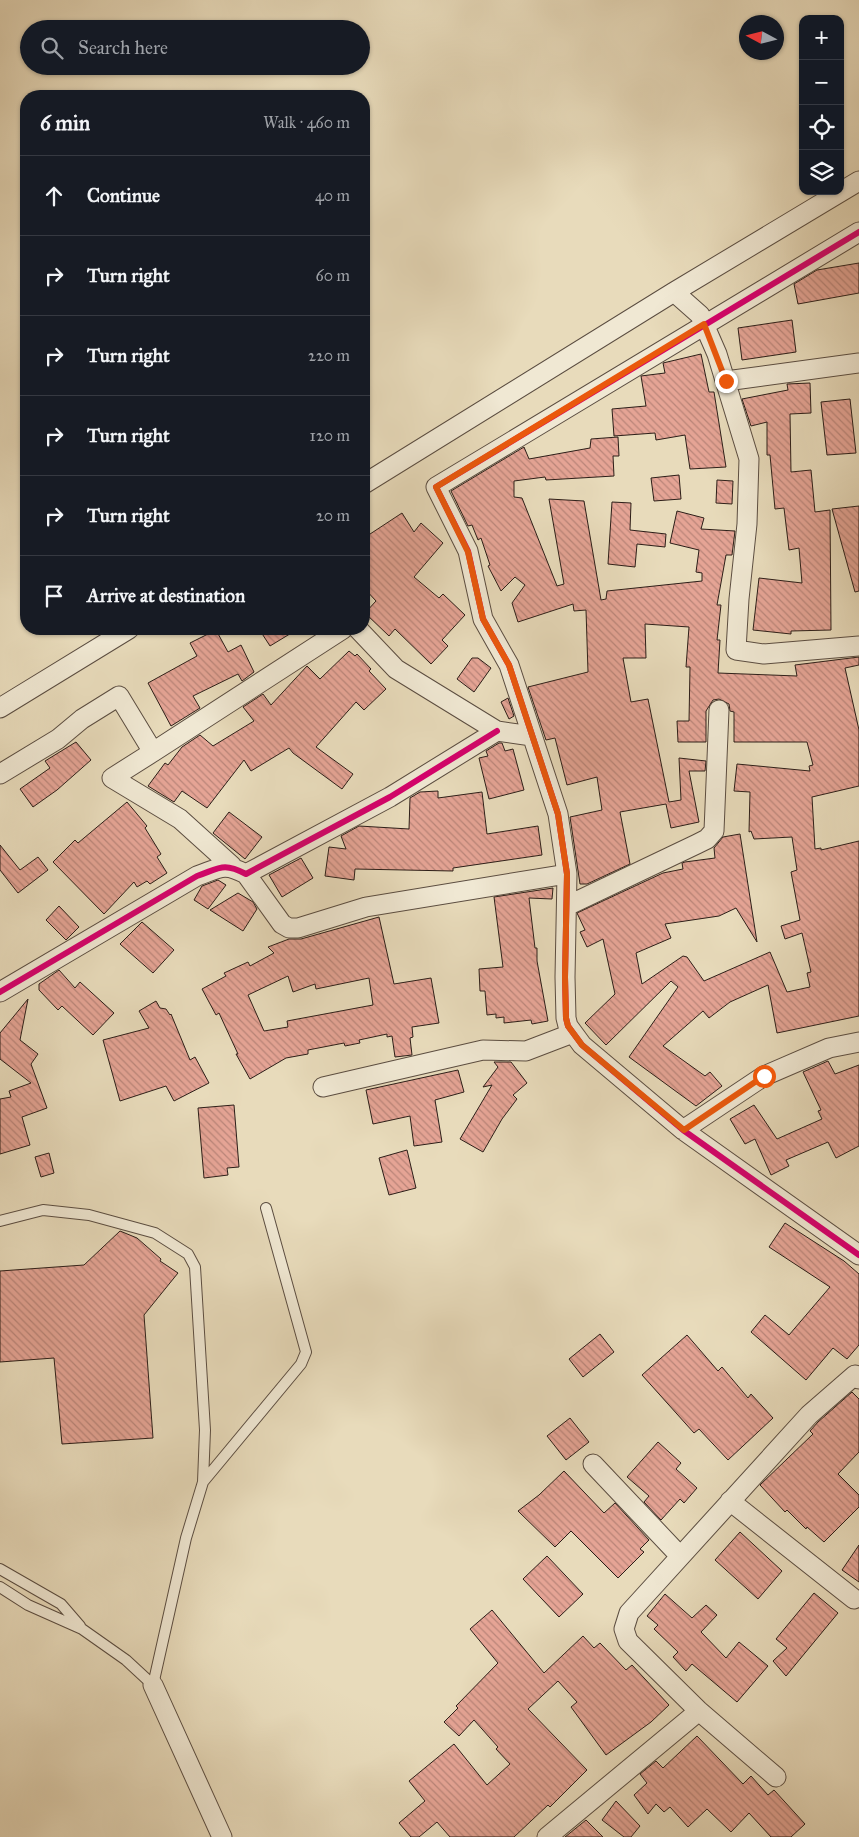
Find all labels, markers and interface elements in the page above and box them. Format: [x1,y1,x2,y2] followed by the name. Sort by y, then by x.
[739,15,784,60] north arrow
[799,15,844,195] map controls
[799,15,844,60] button: +
[20,20,370,75] search box
[38,34,66,62] icon: search
[78,36,168,59] text: Search here
[799,60,844,105] button: −
[799,105,844,150] button: locate
[40,110,90,136] text: 6 min
[263,113,350,132] text: Walk · 460 m
[799,150,844,195] button: layers
[40,182,68,210] icon: ahead
[87,184,160,207] text: Continue
[315,186,350,205] text: 40 m
[40,262,68,290] icon: right
[87,264,170,287] text: Turn right
[316,266,350,285] text: 60 m
[40,342,68,370] icon: right
[87,344,170,367] text: Turn right
[308,346,350,365] text: 220 m
[715,370,738,393] route end
[40,422,68,450] icon: right
[87,424,170,447] text: Turn right
[310,426,350,445] text: 120 m
[40,502,68,530] icon: right
[87,504,170,527] text: Turn right
[316,506,350,525] text: 20 m
[40,582,68,610] icon: arrive
[87,584,245,607] text: Arrive at destination
[753,1065,776,1088] route start

